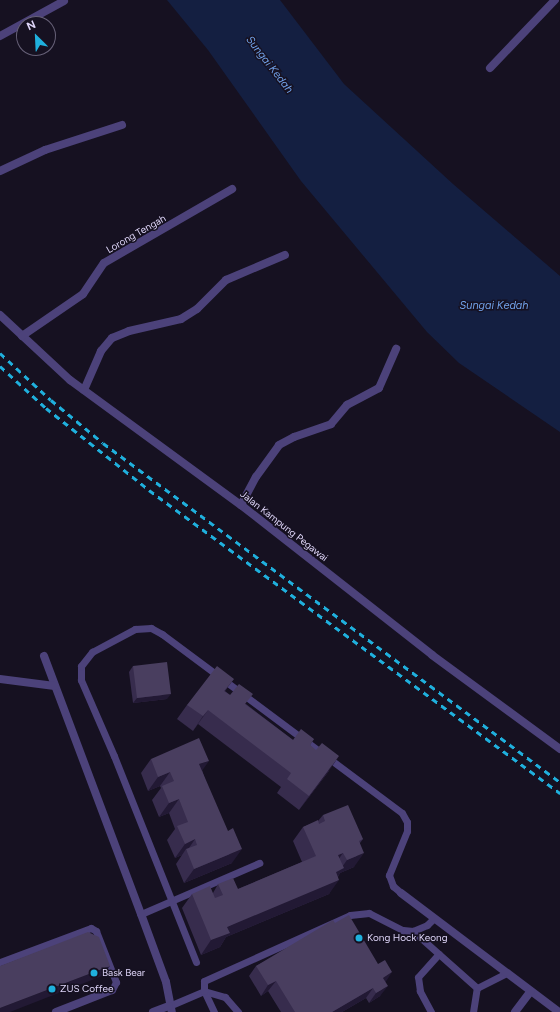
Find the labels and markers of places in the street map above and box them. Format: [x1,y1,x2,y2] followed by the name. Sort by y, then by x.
[367,932,448,944] place label: Kong Hock Keong
[354,933,364,943] marker: Kong Hock Keong
[102,967,145,979] place label: Bask Bear
[89,968,99,978] marker: Bask Bear
[60,983,113,995] place label: ZUS Coffee
[47,984,57,994] marker: ZUS Coffee

